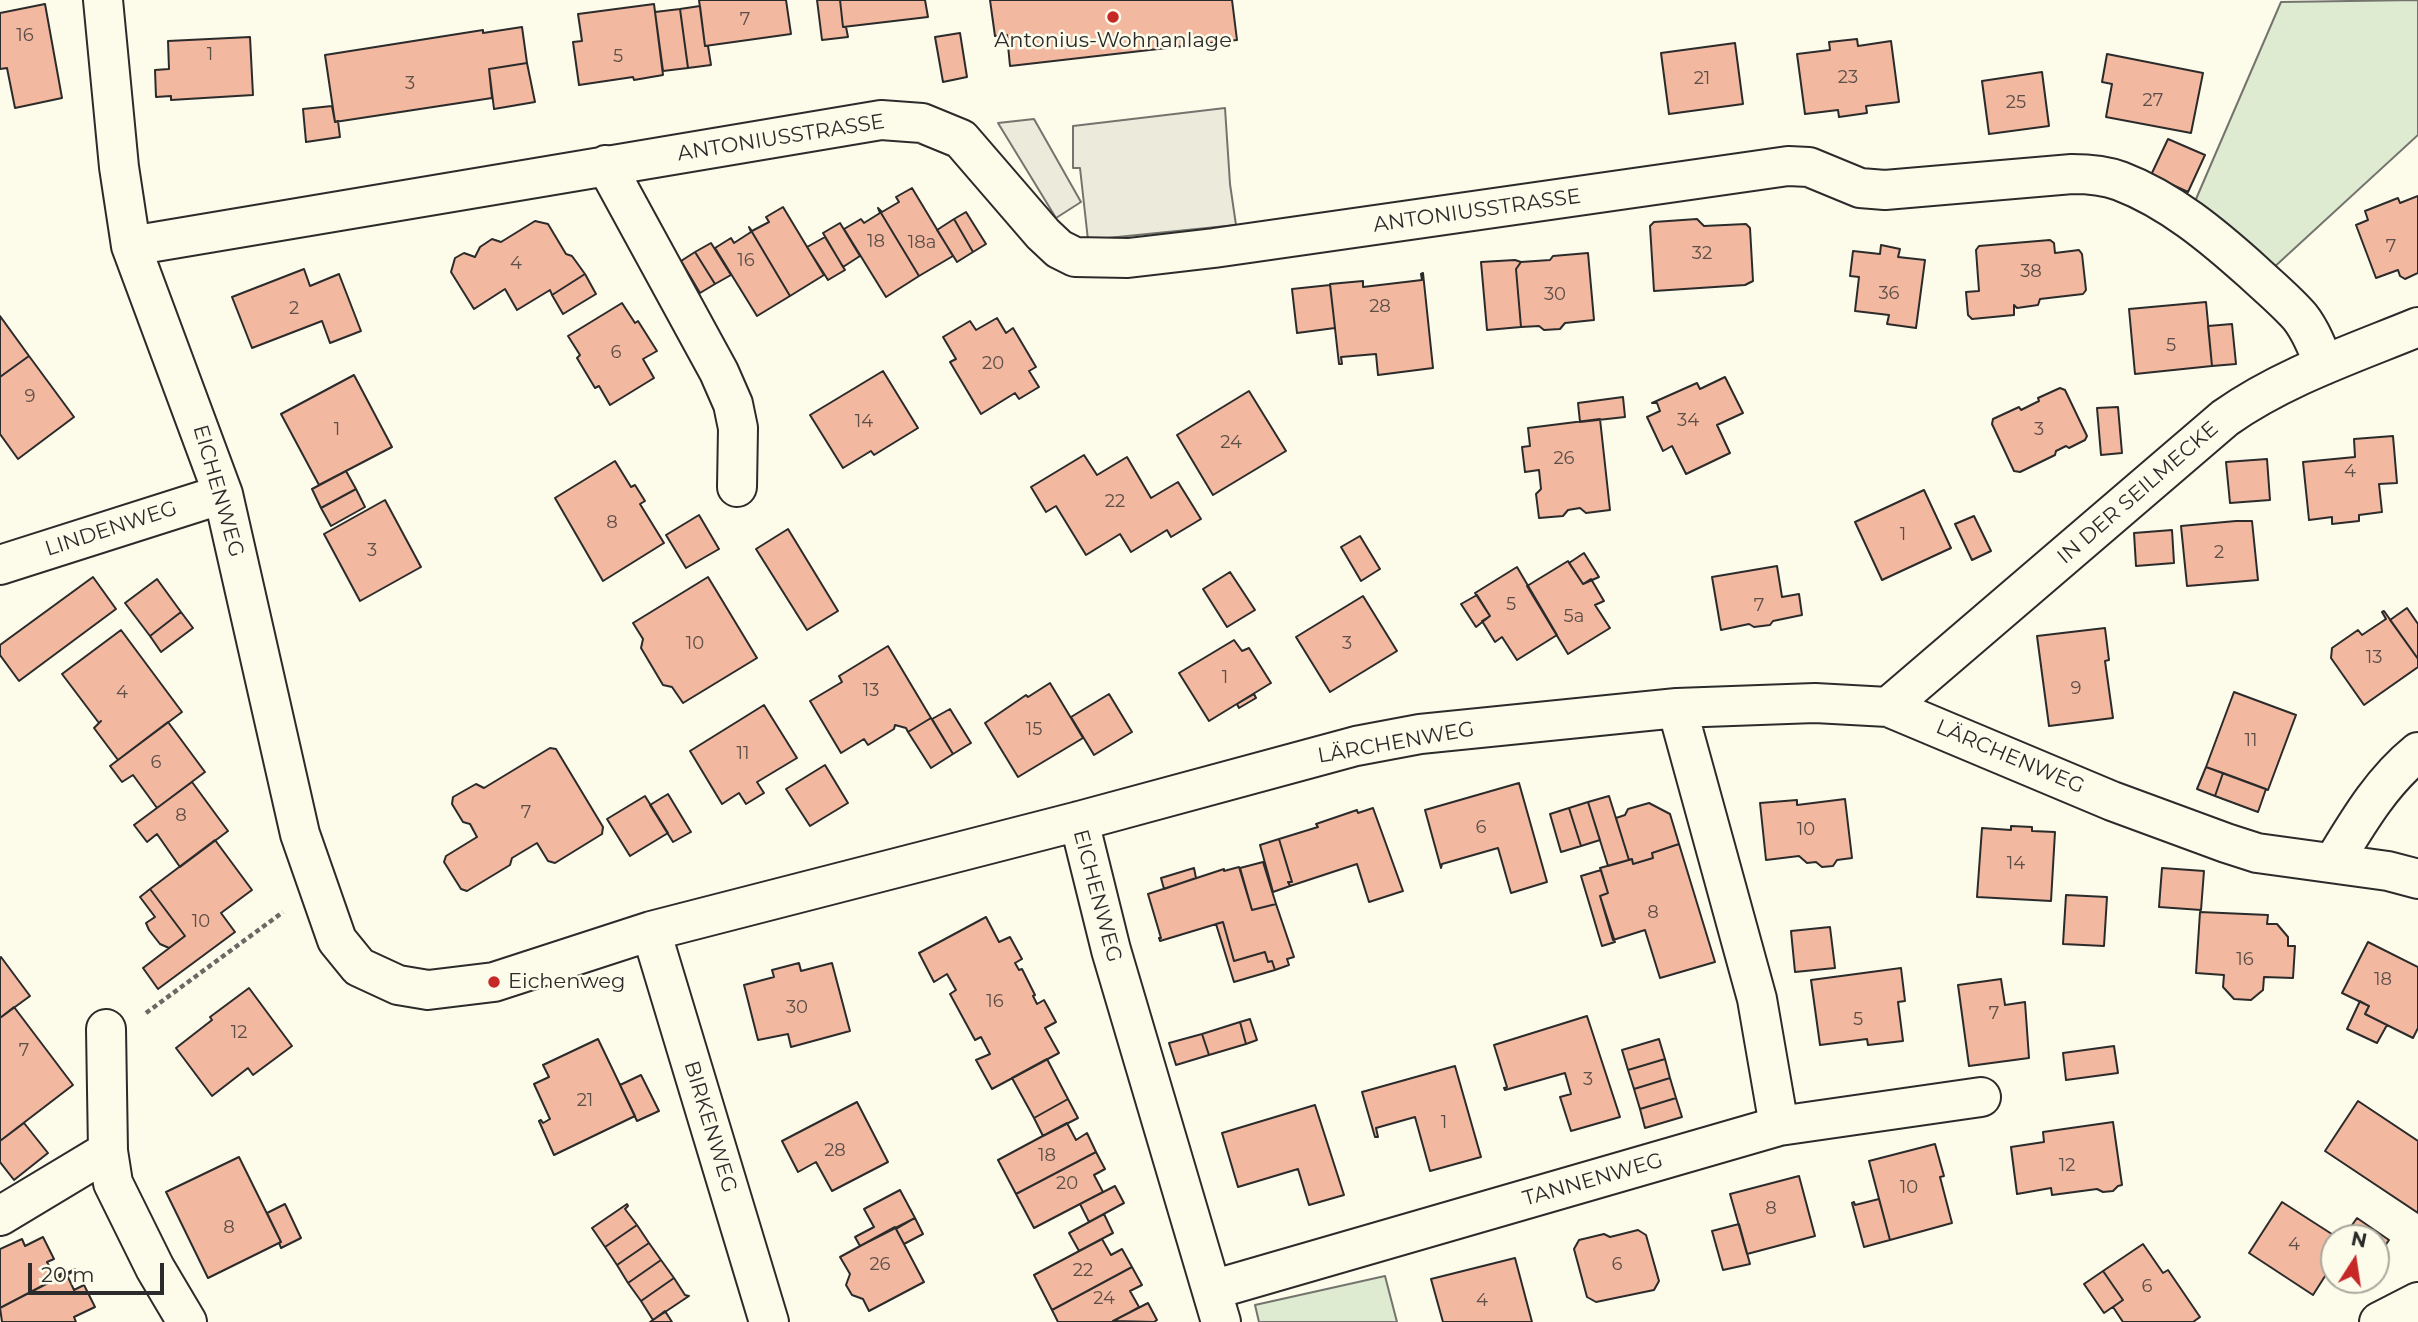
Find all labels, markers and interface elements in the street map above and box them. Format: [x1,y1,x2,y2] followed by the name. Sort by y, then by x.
[740,9,750,31] house number: 7
[1105,9,1121,25] marker: Antonius-Wohnanlage
[16,25,34,47] house number: 16
[994,28,1232,54] place label: Antonius-Wohnanlage
[207,44,213,66] house number: 1
[613,46,623,68] house number: 5
[1838,67,1858,89] house number: 23
[1694,68,1710,90] house number: 21
[405,73,415,95] house number: 3
[2143,90,2163,112] house number: 27
[2006,92,2026,114] house number: 25
[676,109,886,167] street label: ANTONIUSSTRASSE
[1372,184,1582,238] street label: ANTONIUSSTRASSE
[867,231,885,253] house number: 18
[908,232,936,254] house number: 18a
[2386,236,2396,258] house number: 7
[1692,243,1712,265] house number: 32
[737,250,755,272] house number: 16
[510,253,522,275] house number: 4
[2020,261,2042,283] house number: 38
[1878,283,1900,305] house number: 36
[1544,284,1566,306] house number: 30
[1369,296,1391,318] house number: 28
[289,298,299,320] house number: 2
[2166,335,2176,357] house number: 5
[611,342,621,364] house number: 6
[982,353,1004,375] house number: 20
[25,386,35,408] house number: 9
[1677,410,1699,432] house number: 34
[855,411,873,433] house number: 14
[2053,416,2223,570] street label: IN DER SEILMECKE
[334,419,340,441] house number: 1
[2034,419,2044,441] house number: 3
[187,422,249,560] street label: EICHENWEG
[1220,432,1242,454] house number: 24
[1553,448,1575,470] house number: 26
[2344,461,2356,483] house number: 4
[1105,491,1125,513] house number: 22
[42,496,180,562] street label: LINDENWEG
[606,512,618,534] house number: 8
[1900,524,1906,546] house number: 1
[367,540,377,562] house number: 3
[2214,542,2224,564] house number: 2
[1506,594,1516,616] house number: 5
[1754,595,1764,617] house number: 7
[1564,606,1584,628] house number: 5a
[686,633,704,655] house number: 10
[1342,633,1352,655] house number: 3
[2366,647,2382,669] house number: 13
[1222,667,1228,689] house number: 1
[2071,678,2081,700] house number: 9
[863,680,879,702] house number: 13
[116,682,128,704] house number: 4
[1932,714,2088,800] street label: LÄRCHENWEG
[1316,717,1476,769] street label: LÄRCHENWEG
[1026,719,1042,741] house number: 15
[2245,730,2257,752] house number: 11
[737,743,749,765] house number: 11
[151,752,161,774] house number: 6
[521,802,531,824] house number: 7
[175,805,187,827] house number: 8
[1476,817,1486,839] house number: 6
[1797,819,1815,841] house number: 10
[1067,827,1127,965] street label: EICHENWEG
[2007,853,2025,875] house number: 14
[1647,902,1659,924] house number: 8
[192,911,210,933] house number: 10
[2236,949,2254,971] house number: 16
[508,969,625,995] place label: Eichenweg
[2374,969,2392,991] house number: 18
[486,974,502,990] marker: Eichenweg
[986,991,1004,1013] house number: 16
[786,997,808,1019] house number: 30
[1989,1003,1999,1025] house number: 7
[1853,1009,1863,1031] house number: 5
[231,1022,247,1044] house number: 12
[19,1040,29,1062] house number: 7
[678,1058,742,1196] street label: BIRKENWEG
[1583,1069,1593,1091] house number: 3
[577,1090,593,1112] house number: 21
[1441,1112,1447,1134] house number: 1
[824,1140,846,1162] house number: 28
[1038,1145,1056,1167] house number: 18
[1520,1148,1666,1212] street label: TANNENWEG
[2059,1155,2075,1177] house number: 12
[1056,1173,1078,1195] house number: 20
[1900,1177,1918,1199] house number: 10
[1765,1198,1777,1220] house number: 8
[223,1217,235,1239] house number: 8
[2320,1224,2390,1294] north arrow
[2349,1227,2369,1253] text: N
[2288,1234,2300,1256] house number: 4
[32,1248,168,1292] scale bar
[869,1254,891,1276] house number: 26
[1612,1254,1622,1276] house number: 6
[1073,1260,1093,1282] house number: 22
[41,1262,95,1287] text: 20 m
[2142,1276,2152,1298] house number: 6
[1093,1288,1115,1310] house number: 24
[1476,1290,1488,1312] house number: 4

